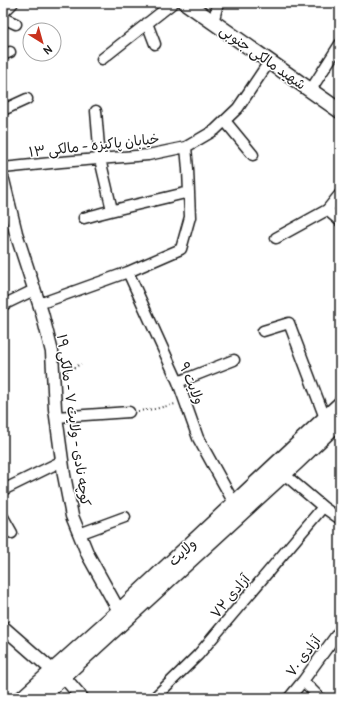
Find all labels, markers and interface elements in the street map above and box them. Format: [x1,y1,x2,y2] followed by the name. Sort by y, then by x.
[216,21,309,94] street label: شهید مالکی جنوبی
[22,22,62,62] north arrow
[40,42,55,57] text: N
[28,130,160,162] street label: خیابان پاکیزه - مالکی ۱۳
[52,333,94,507] street label: کوچه نادی - ولایت ۷ - مالکی ۱۹
[175,360,208,407] street label: ولایت ۹
[165,535,200,570] street label: ولایت
[207,571,254,622] street label: آزادی ۷۲
[282,632,325,680] street label: آزادی ۷۰

